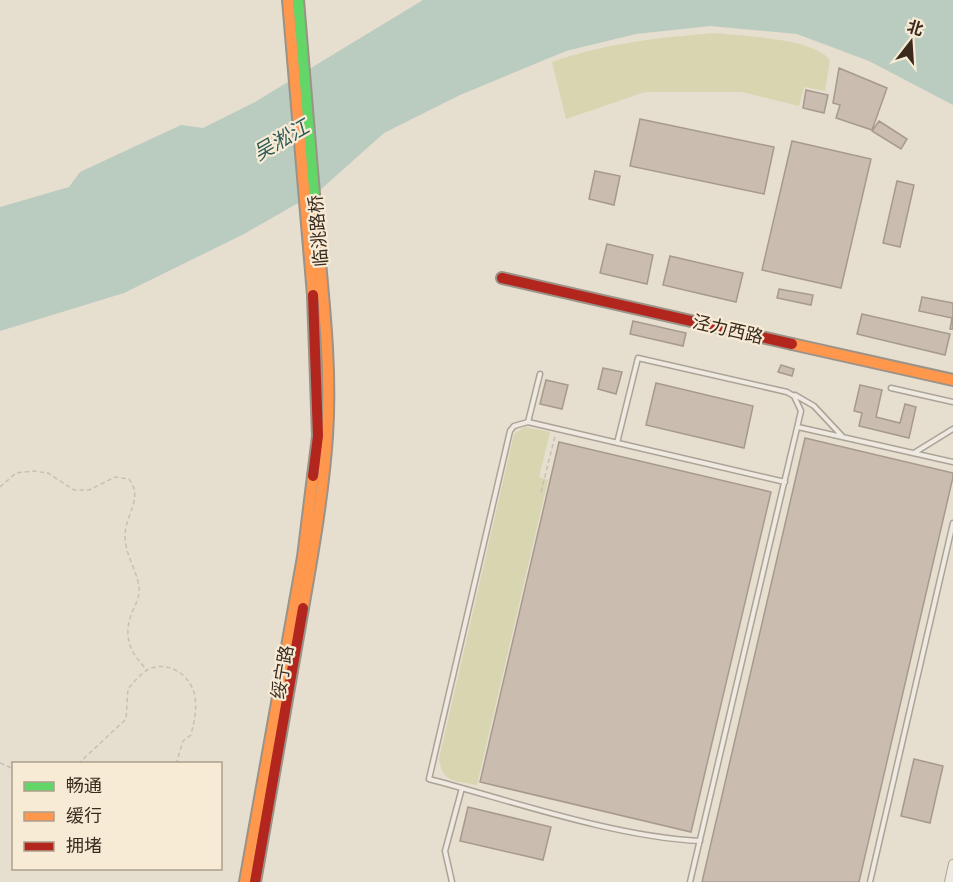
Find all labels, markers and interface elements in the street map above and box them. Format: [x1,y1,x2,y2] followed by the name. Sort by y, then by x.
[881,12,941,72] north arrow
[905,17,926,40] text: 北
[249,114,315,165] water label: 吴淞江
[304,194,332,268] street label: 临洮路桥
[691,311,765,347] street label: 泾力西路
[267,644,297,700] street label: 绥宁路
[12,762,222,870] legend
[66,775,102,796] text: 畅通
[66,805,102,826] text: 缓行
[66,835,102,856] text: 拥堵

